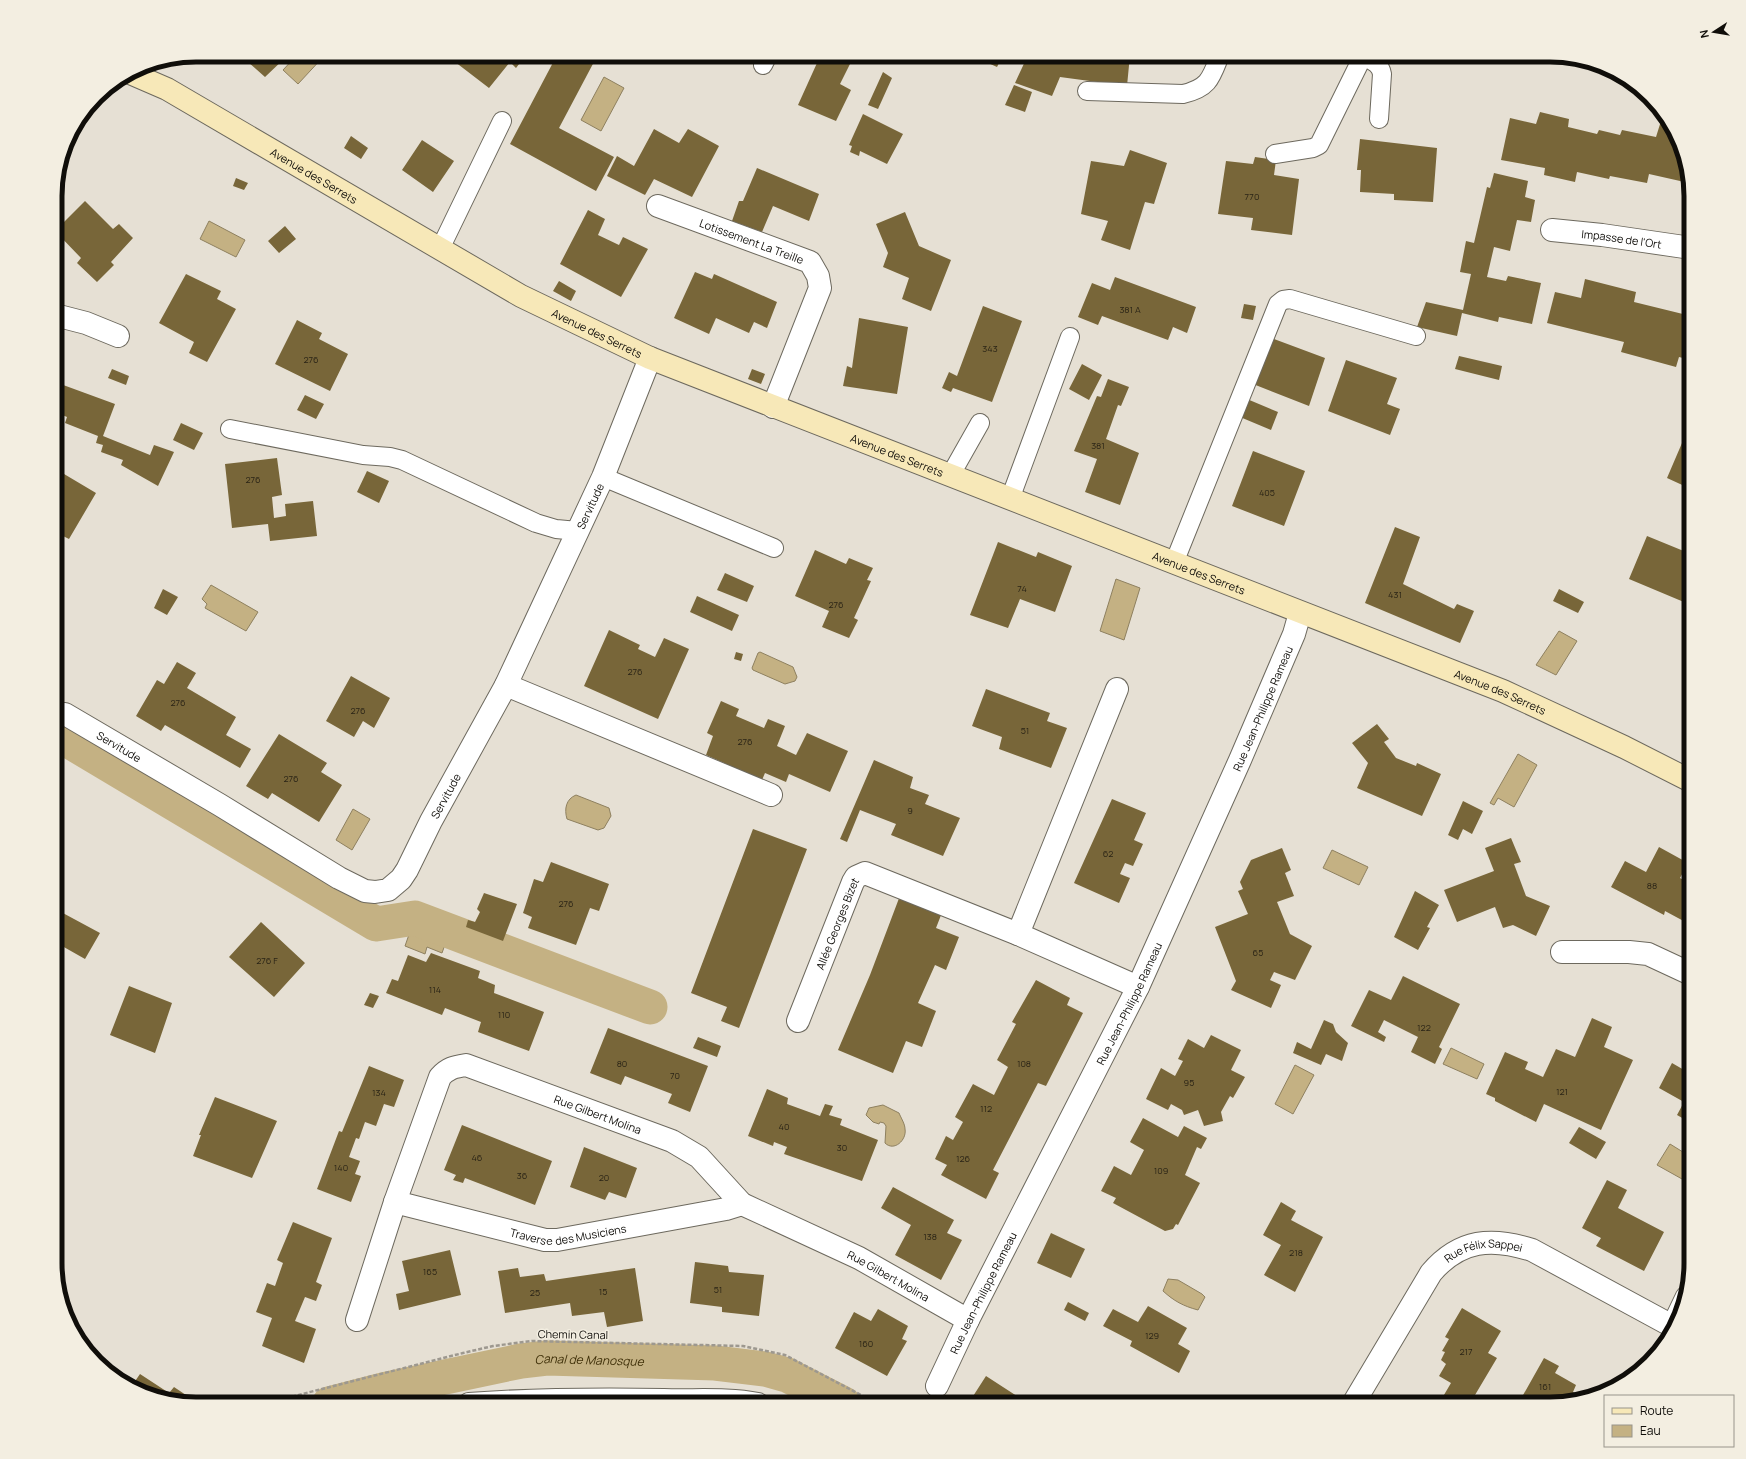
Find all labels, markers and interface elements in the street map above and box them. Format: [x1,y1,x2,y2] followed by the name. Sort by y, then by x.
[1694,12,1734,52] north arrow
[1696,29,1712,40] text: N
[268,144,361,207] street label: Avenue des Serrets
[1245,190,1259,203] house number: 770
[698,215,807,267] street label: Lotissement La Treille
[1581,225,1663,251] street label: Impasse de l'Ort
[1119,303,1141,316] house number: 381 A
[550,305,645,361] street label: Avenue des Serrets
[982,342,998,355] house number: 343
[303,353,319,366] house number: 276
[849,430,946,480] street label: Avenue des Serrets
[1091,439,1105,452] house number: 381
[245,473,261,486] house number: 276
[572,480,607,531] street label: Servitude
[1259,486,1275,499] house number: 405
[1150,547,1248,597] street label: Avenue des Serrets
[1017,582,1027,595] house number: 74
[1388,588,1402,601] house number: 431
[828,598,844,611] house number: 276
[1229,643,1296,773] street label: Rue Jean-Philippe Rameau
[627,665,643,678] house number: 276
[1452,665,1549,718] street label: Avenue des Serrets
[170,696,186,709] house number: 276
[350,704,366,717] house number: 276
[1021,724,1029,737] house number: 51
[94,727,145,765] street label: Servitude
[737,735,753,748] house number: 276
[427,770,464,821] street label: Servitude
[283,772,299,785] house number: 276
[907,804,913,817] house number: 9
[1103,847,1113,860] house number: 62
[812,874,862,972] street label: Allée Georges Bizet
[1647,879,1657,892] house number: 88
[558,897,574,910] house number: 276
[1092,940,1165,1067] street label: Rue Jean-Philippe Rameau
[1253,946,1263,959] house number: 65
[256,954,278,967] house number: 276 F
[429,983,441,996] house number: 114
[498,1008,510,1021] house number: 110
[1417,1021,1431,1034] house number: 122
[617,1057,627,1070] house number: 80
[1017,1057,1031,1070] house number: 108
[670,1069,680,1082] house number: 70
[1184,1076,1194,1089] house number: 95
[1556,1085,1568,1098] house number: 121
[372,1086,386,1099] house number: 134
[552,1091,644,1137] street label: Rue Gilbert Molina
[980,1102,992,1115] house number: 112
[779,1120,789,1133] house number: 40
[837,1141,847,1154] house number: 30
[472,1151,483,1164] house number: 46
[956,1152,971,1165] house number: 126
[334,1161,348,1174] house number: 140
[1154,1164,1168,1177] house number: 109
[517,1169,528,1182] house number: 36
[599,1171,609,1184] house number: 20
[509,1220,628,1248] street label: Traverse des Musiciens
[946,1229,1019,1356] street label: Rue Jean-Philippe Rameau
[923,1230,937,1243] house number: 138
[1441,1235,1524,1265] street label: Rue Félix Sappei
[845,1246,933,1304] street label: Rue Gilbert Molina
[1289,1246,1303,1259] house number: 218
[423,1265,437,1278] house number: 165
[714,1283,722,1296] house number: 51
[599,1285,607,1298] house number: 15
[530,1286,540,1299] house number: 25
[538,1326,608,1342] street label: Chemin Canal
[1145,1329,1159,1342] house number: 129
[859,1337,873,1350] house number: 160
[1459,1345,1473,1358] house number: 217
[533,1349,645,1369] water label: Canal de Manosque
[1539,1380,1551,1393] house number: 161
[1604,1395,1734,1447] legend
[1640,1402,1673,1419] text: Route
[1640,1422,1661,1439] text: Eau

